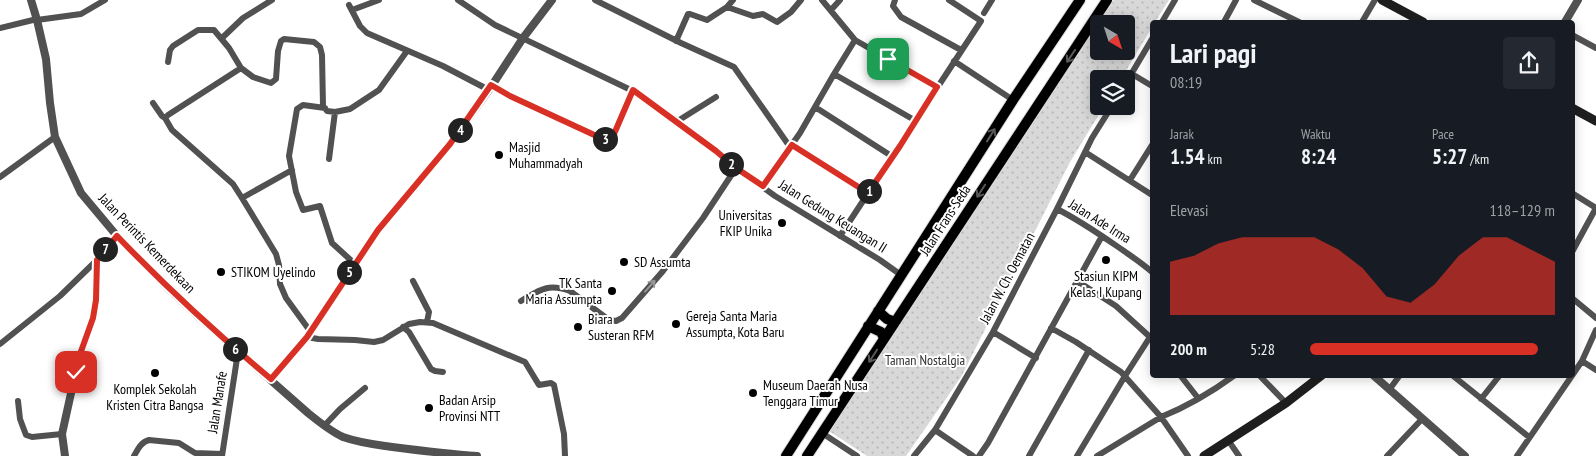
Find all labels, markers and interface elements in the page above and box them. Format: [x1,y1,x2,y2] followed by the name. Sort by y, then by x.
[1090,15,1135,60] north arrow
[1090,15,1135,115] map controls
[1170,34,1256,71] text: Lari pagi
[1503,37,1555,89] button: share
[867,38,909,80] pin
[874,45,902,73] icon: arrive
[1066,48,1076,62] one-way arrow
[1090,70,1135,115] button: layers
[1170,72,1202,92] text: 08:19
[448,118,472,142] pin: 4
[457,121,464,139] text: 4
[1170,125,1194,143] text: Jarak
[1301,125,1331,143] text: Waktu
[1432,125,1454,143] text: Pace
[592,126,618,152] pin: 3
[986,128,996,142] one-way arrow
[602,130,609,148] text: 3
[509,138,583,172] place label: Masjid Muhammadyah
[1170,143,1205,170] text: 1.54
[1301,143,1336,170] text: 8:24
[1432,143,1467,170] text: 5:27
[493,149,505,161] marker: Masjid Muhammadyah
[1205,150,1222,168] text: km
[1467,150,1489,168] text: /km
[718,152,744,176] pin: 2
[728,155,735,173] text: 2
[775,175,890,257] street label: Jalan Gedung Keuangan II
[856,178,882,204] pin: 1
[915,181,974,260] street label: Jalan Frans-Seda
[866,182,873,200] text: 1
[976,184,986,198] one-way arrow
[94,189,199,297] street label: Jalan Perintis Kemerdekaan
[1065,194,1134,247] street label: Jalan Ade Irma
[1170,200,1208,220] text: Elevasi
[1490,200,1555,220] text: 118–129 m
[719,206,772,240] place label: Universitas FKIP Unika
[776,217,788,229] marker: Universitas FKIP Unika
[975,229,1039,328] street label: Jalan W. Ch. Oematan
[92,236,118,262] pin: 7
[102,240,109,258] text: 7
[634,253,691,271] place label: SD Assumta
[1100,254,1112,266] marker: Stasiun KIPM Kelas I Kupang
[618,256,630,268] marker: SD Assumta
[336,260,362,284] pin: 5
[231,263,316,281] place label: STIKOM Uyelindo
[346,263,353,281] text: 5
[215,266,227,278] marker: STIKOM Uyelindo
[1070,267,1142,301] place label: Stasiun KIPM Kelas I Kupang
[526,274,602,308] place label: TK Santa Maria Assumpta
[644,280,655,293] one-way arrow
[606,285,618,297] marker: TK Santa Maria Assumpta
[686,307,784,341] place label: Gereja Santa Maria Assumpta, Kota Baru
[588,310,654,344] place label: Biara Susteran RFM
[670,318,682,330] marker: Gereja Santa Maria Assumpta, Kota Baru
[572,321,584,333] marker: Biara Susteran RFM
[222,336,248,362] pin: 6
[1170,339,1207,359] text: 200 m
[1250,339,1275,359] text: 5:28
[232,340,239,358] text: 6
[867,348,877,362] one-way arrow
[55,351,97,393] pin
[885,351,965,369] park label: Taman Nostalgia
[62,358,90,386] icon: check
[149,367,161,379] marker: Komplek Sekolah Kristen Citra Bangsa
[203,370,231,435] street label: Jalan Manafe
[763,376,868,410] place label: Museum Daerah Nusa Tenggara Timur
[106,380,204,414] place label: Komplek Sekolah Kristen Citra Bangsa
[747,387,759,399] marker: Museum Daerah Nusa Tenggara Timur
[439,391,501,425] place label: Badan Arsip Provinsi NTT
[423,402,435,414] marker: Badan Arsip Provinsi NTT

